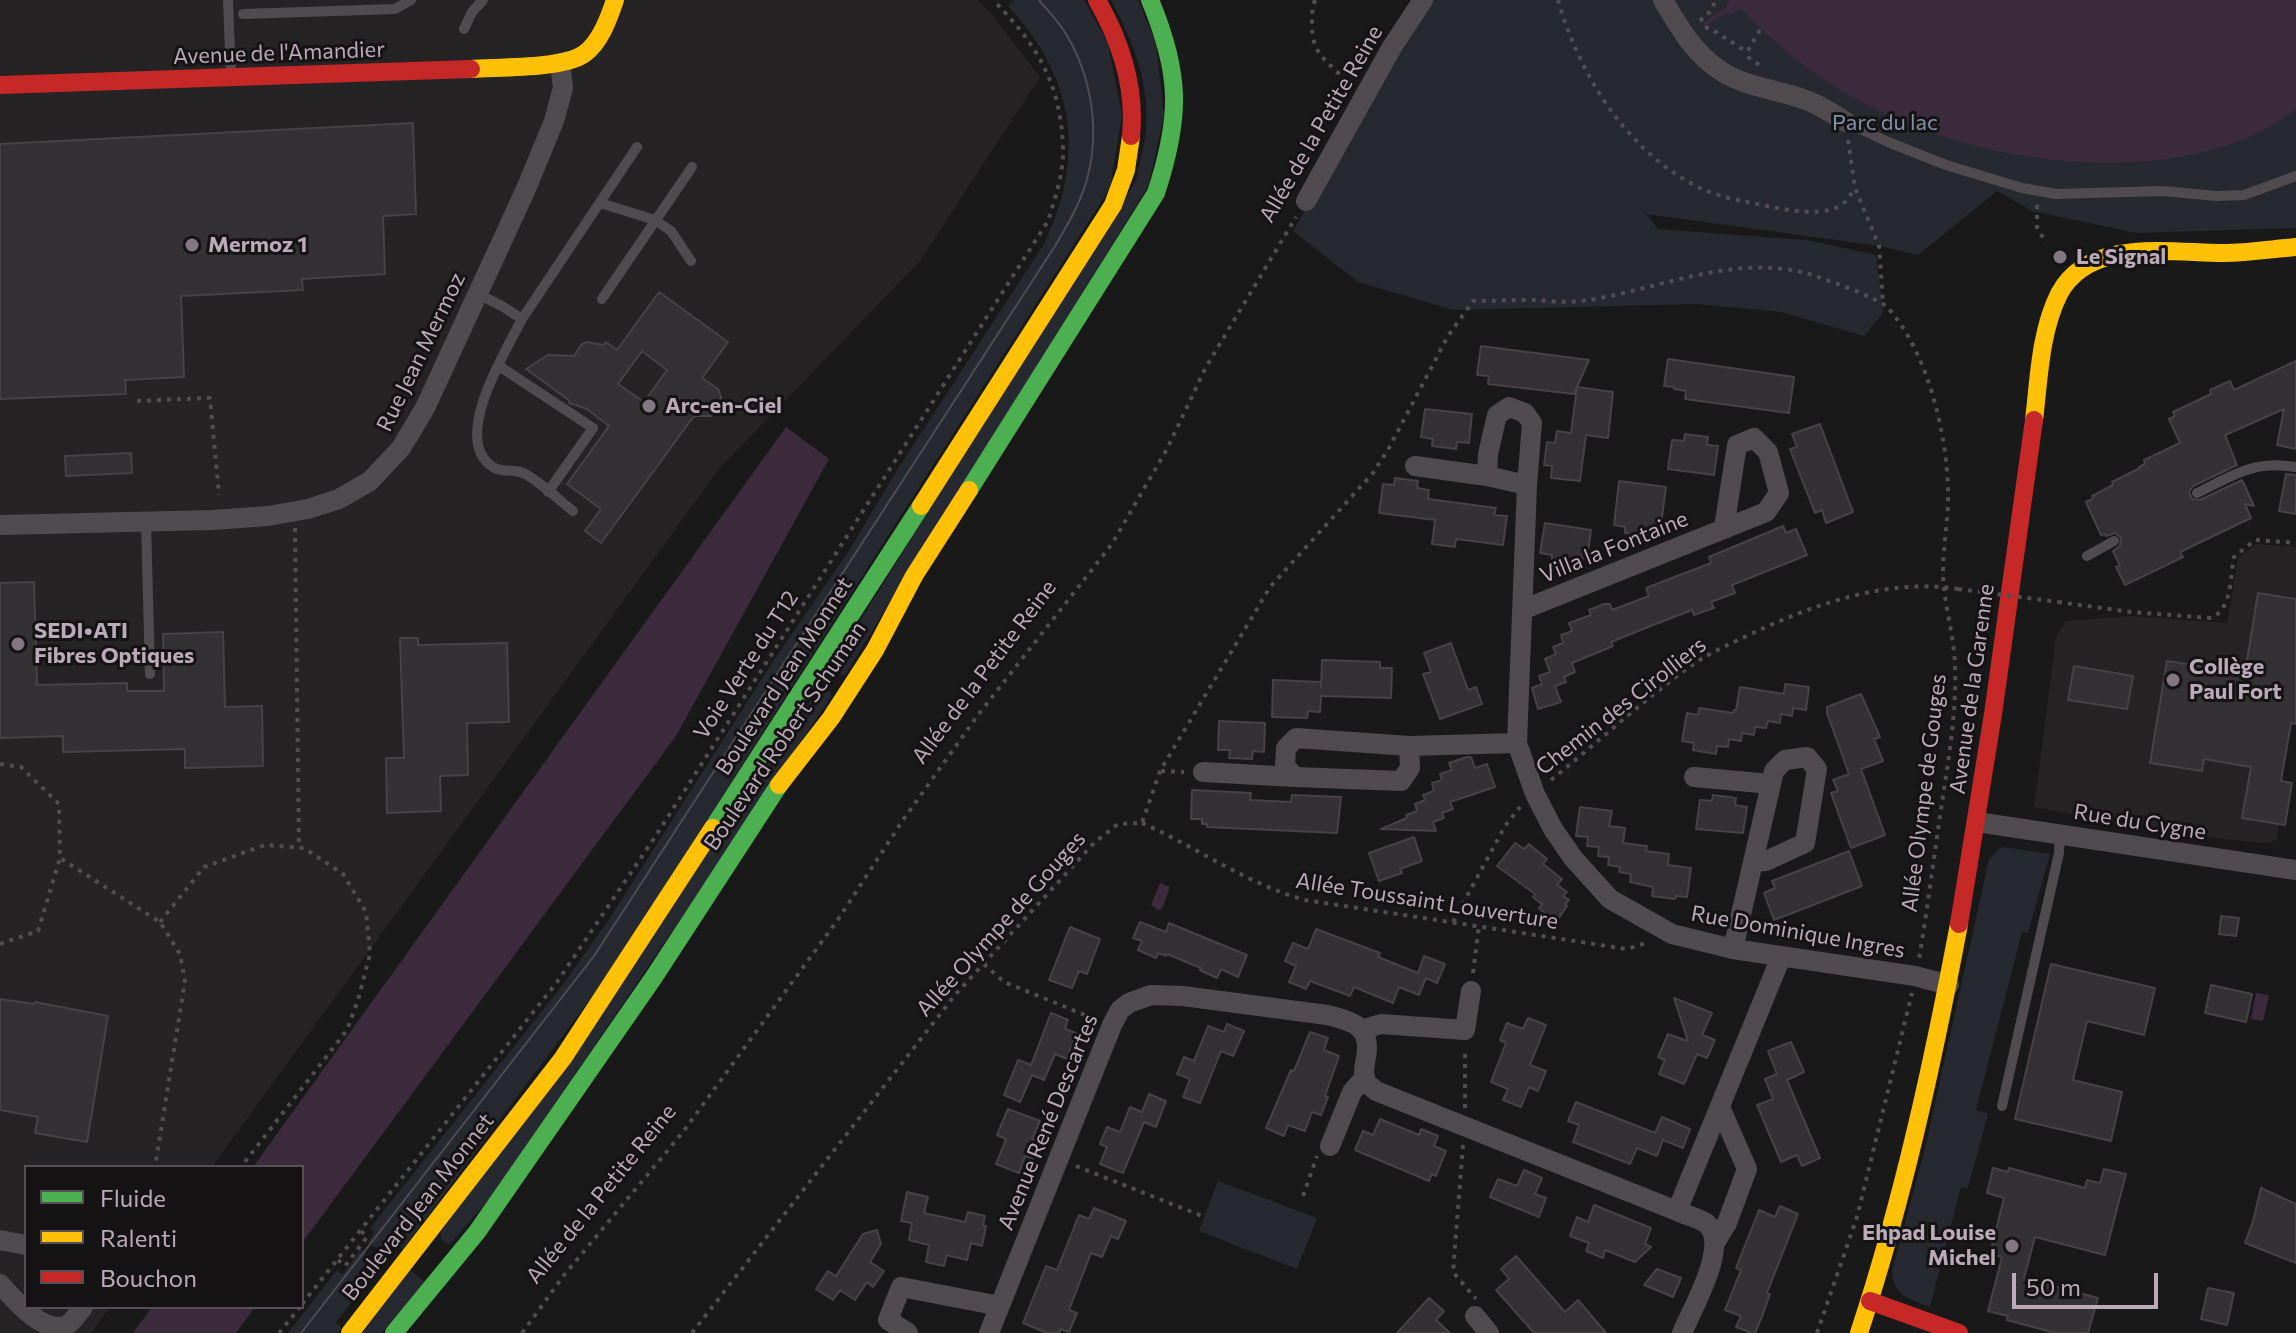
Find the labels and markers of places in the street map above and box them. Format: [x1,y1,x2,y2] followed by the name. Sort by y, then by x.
[208,232,307,258] place label: Mermoz 1
[183,236,201,254] marker: Mermoz 1
[2076,244,2166,270] place label: Le Signal
[2051,248,2069,266] marker: Le Signal
[665,393,782,419] place label: Arc-en-Ciel
[640,397,658,415] marker: Arc-en-Ciel
[34,618,194,670] place label: SEDI•ATI Fibres Optiques
[9,635,27,653] marker: SEDI•ATI Fibres Optiques
[2189,654,2282,706] place label: Collège Paul Fort
[2164,671,2182,689] marker: Collège Paul Fort
[1862,1220,1996,1272] place label: Ehpad Louise Michel
[2003,1237,2021,1255] marker: Ehpad Louise Michel

